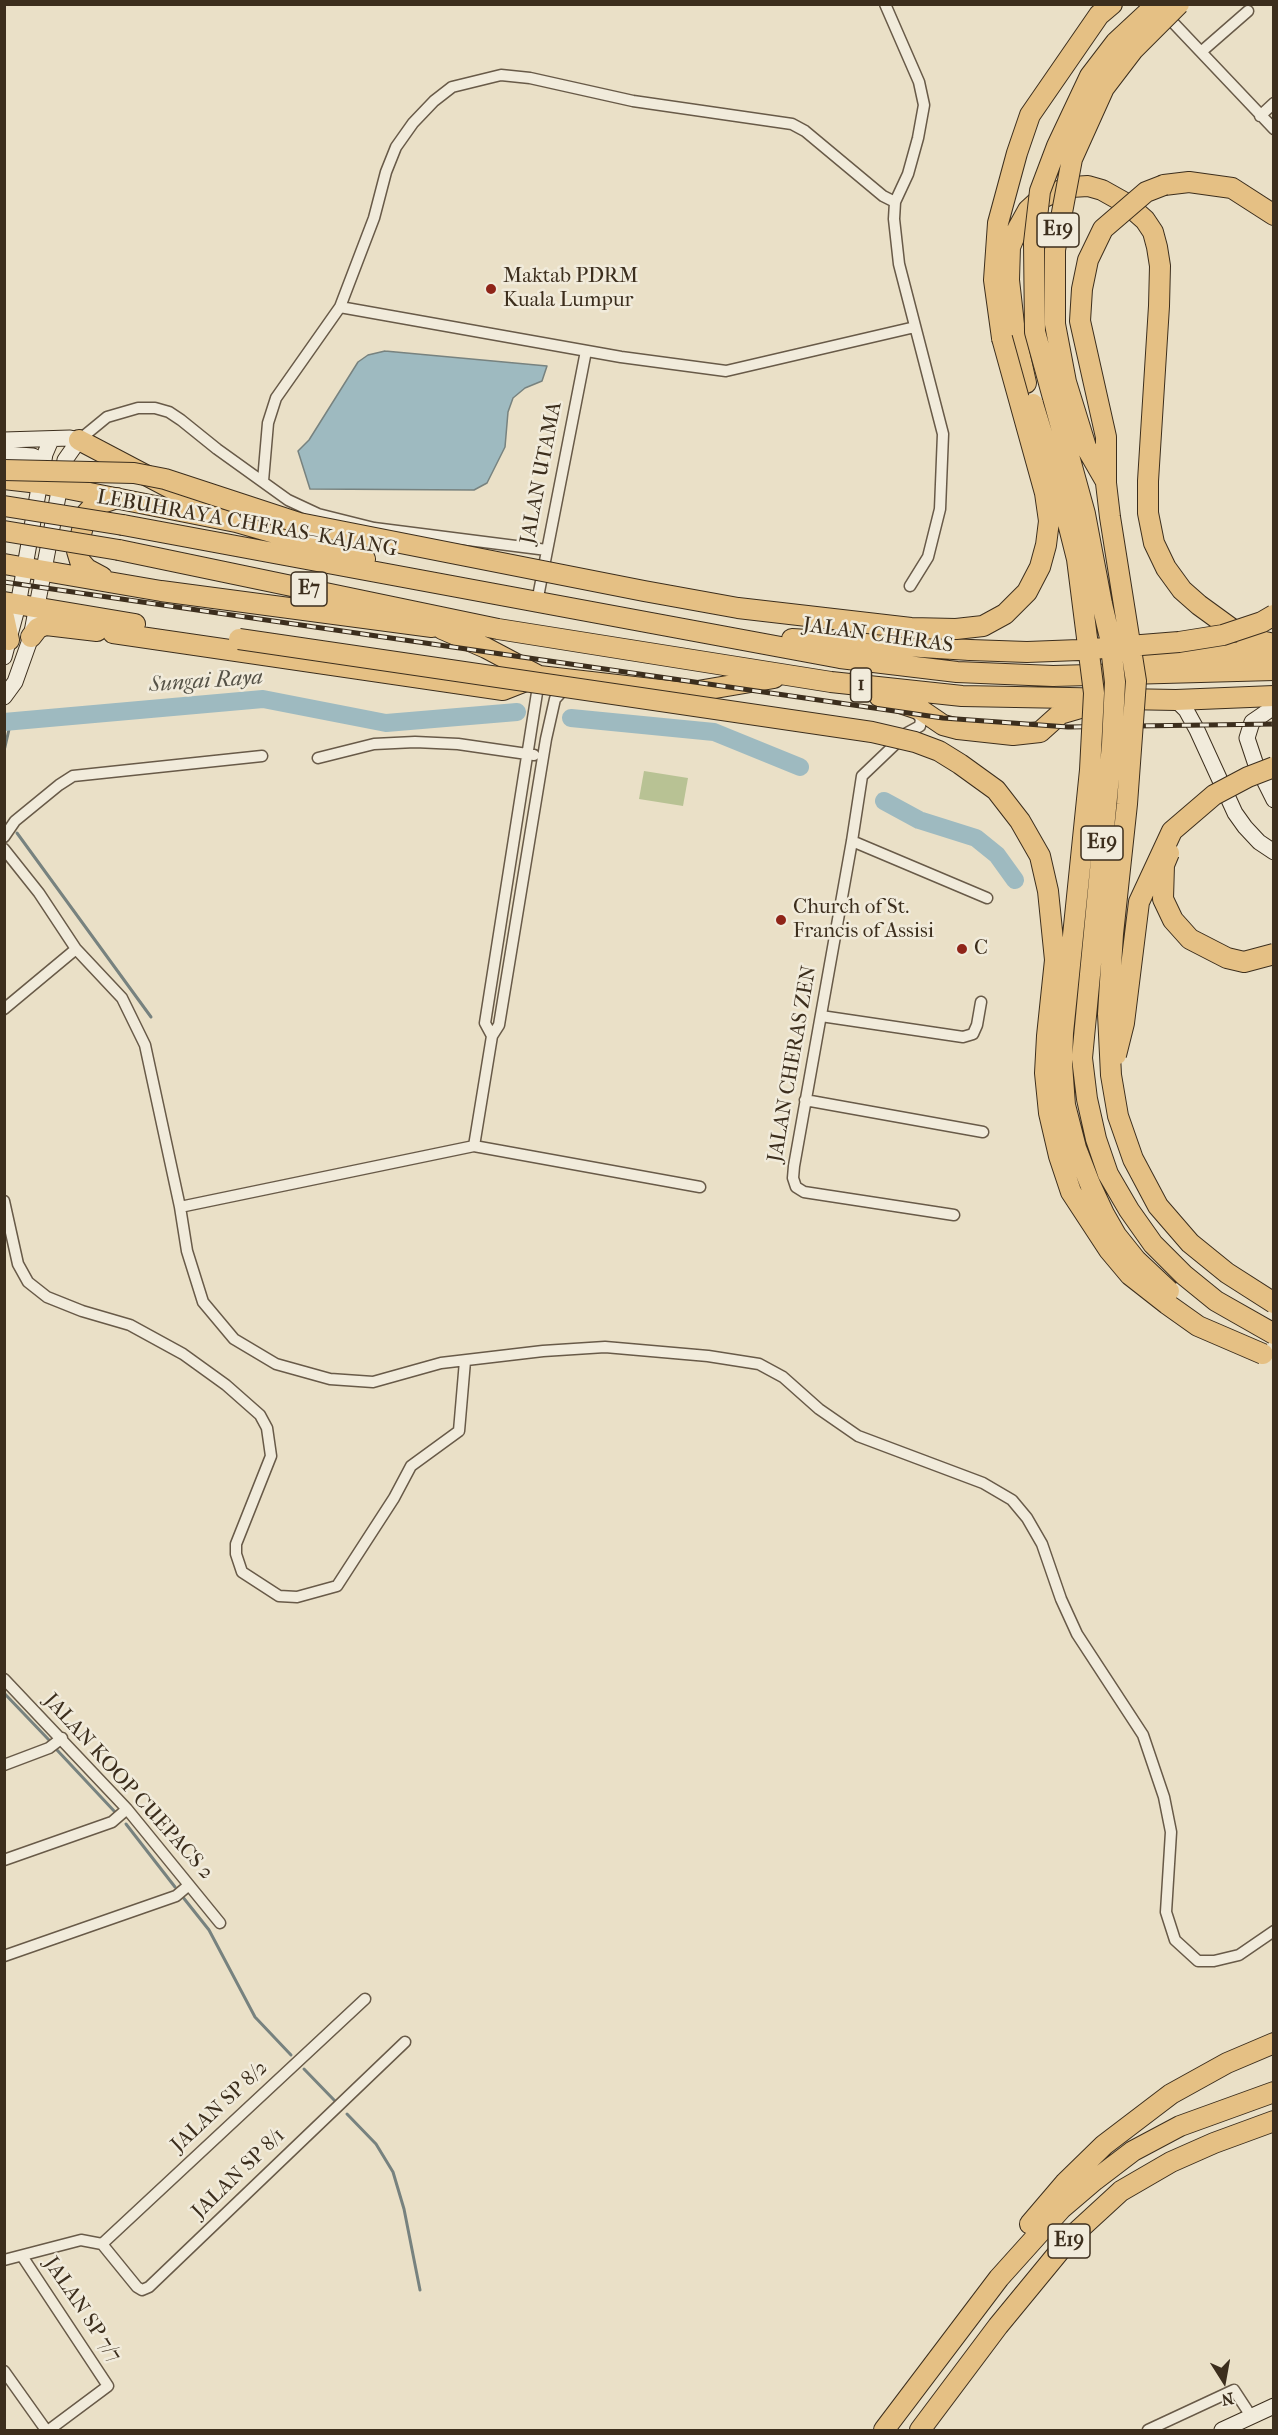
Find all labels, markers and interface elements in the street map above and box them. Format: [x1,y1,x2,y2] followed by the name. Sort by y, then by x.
[1037,213,1079,247] road number: E19
[503,264,638,314] place label: Maktab PDRM Kuala Lumpur
[484,282,498,296] marker: Maktab PDRM Kuala Lumpur
[516,400,568,546] street label: JALAN UTAMA
[95,485,399,563] street label: LEBUHRAYA CHERAS–KAJANG
[291,572,327,606] road number: E7
[801,613,955,659] street label: JALAN CHERAS
[148,665,264,699] water label: Sungai Raya
[850,668,872,702] road number: 1
[1081,826,1123,860] road number: E19
[793,895,934,945] place label: Church of St. Francis of Assisi
[774,913,788,927] marker: Church of St. Francis of Assisi
[974,936,988,962] place label: C
[955,942,969,956] marker: C
[763,964,823,1164] street label: JALAN CHERAS ZEN
[38,1689,218,1885] street label: JALAN KOOP CUEPACS 2
[166,2056,274,2158] street label: JALAN SP 8/2
[187,2123,291,2225] street label: JALAN SP 8/1
[1048,2224,1090,2258] road number: E19
[38,2253,126,2367] street label: JALAN SP 7/7
[1194,2351,1254,2411] north arrow
[1220,2389,1235,2410] text: N

